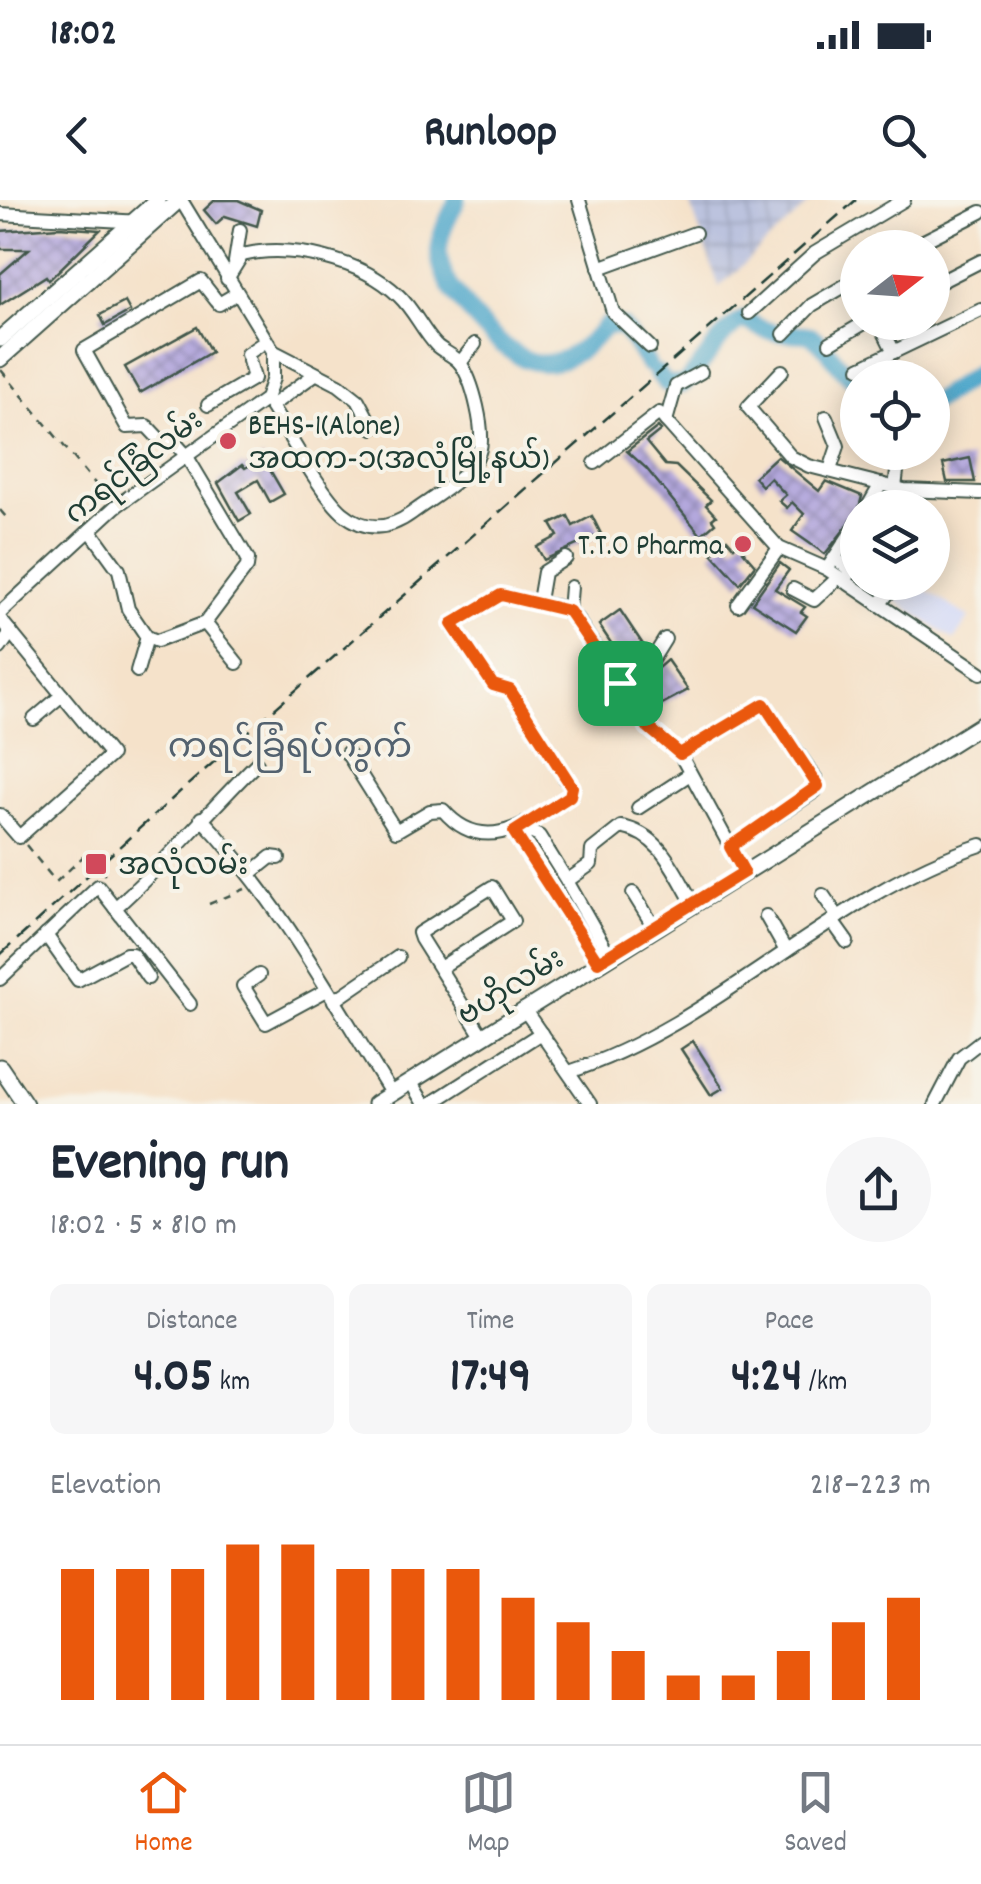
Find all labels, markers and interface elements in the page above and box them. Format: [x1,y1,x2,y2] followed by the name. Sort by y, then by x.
[50,8,117,63] text: 18:02
[424,103,557,167] text: Runloop
[50,108,105,163] icon: back
[876,108,931,163] icon: search
[840,230,950,340] north arrow
[840,230,950,600] map controls
[840,360,950,470] button: locate
[54,398,214,537] street label: ကရင်ခြံလမ်း
[248,407,549,484] place label: BEHS-1(Alone) အထက-၁(အလုံမြို့နယ်)
[217,430,239,452] marker: BEHS-1(Alone) အထက-၁(အလုံမြို့နယ်)
[840,490,950,600] button: layers
[578,527,724,570] place label: T.T.O Pharma
[732,533,754,555] marker: T.T.O Pharma
[578,641,663,726] pin
[593,656,648,711] icon: arrive
[168,721,412,775] district label: ကရင်ခြံရပ်ကွက်
[118,842,248,890] place label: အလုံလမ်း
[83,851,109,877] marker: အလုံလမ်း
[448,936,574,1039] street label: ဗဟိုလမ်း
[50,1127,289,1206] text: Evening run
[826,1137,931,1242] button: share
[50,1204,237,1250] text: 18:02 · 5 × 810 m
[146,1303,238,1343] text: Distance
[467,1303,514,1343] text: Time
[764,1303,814,1343] text: Pace
[134,1343,213,1415] text: 4.05
[449,1343,532,1415] text: 17:49
[731,1343,802,1415] text: 4:24
[213,1364,250,1404] text: km
[802,1364,848,1404] text: /km
[50,1464,161,1510] text: Elevation
[810,1464,931,1510] text: 218–223 m
[134,1765,193,1865] tab: Home
[461,1765,516,1865] tab: Map
[784,1765,847,1865] tab: Saved

